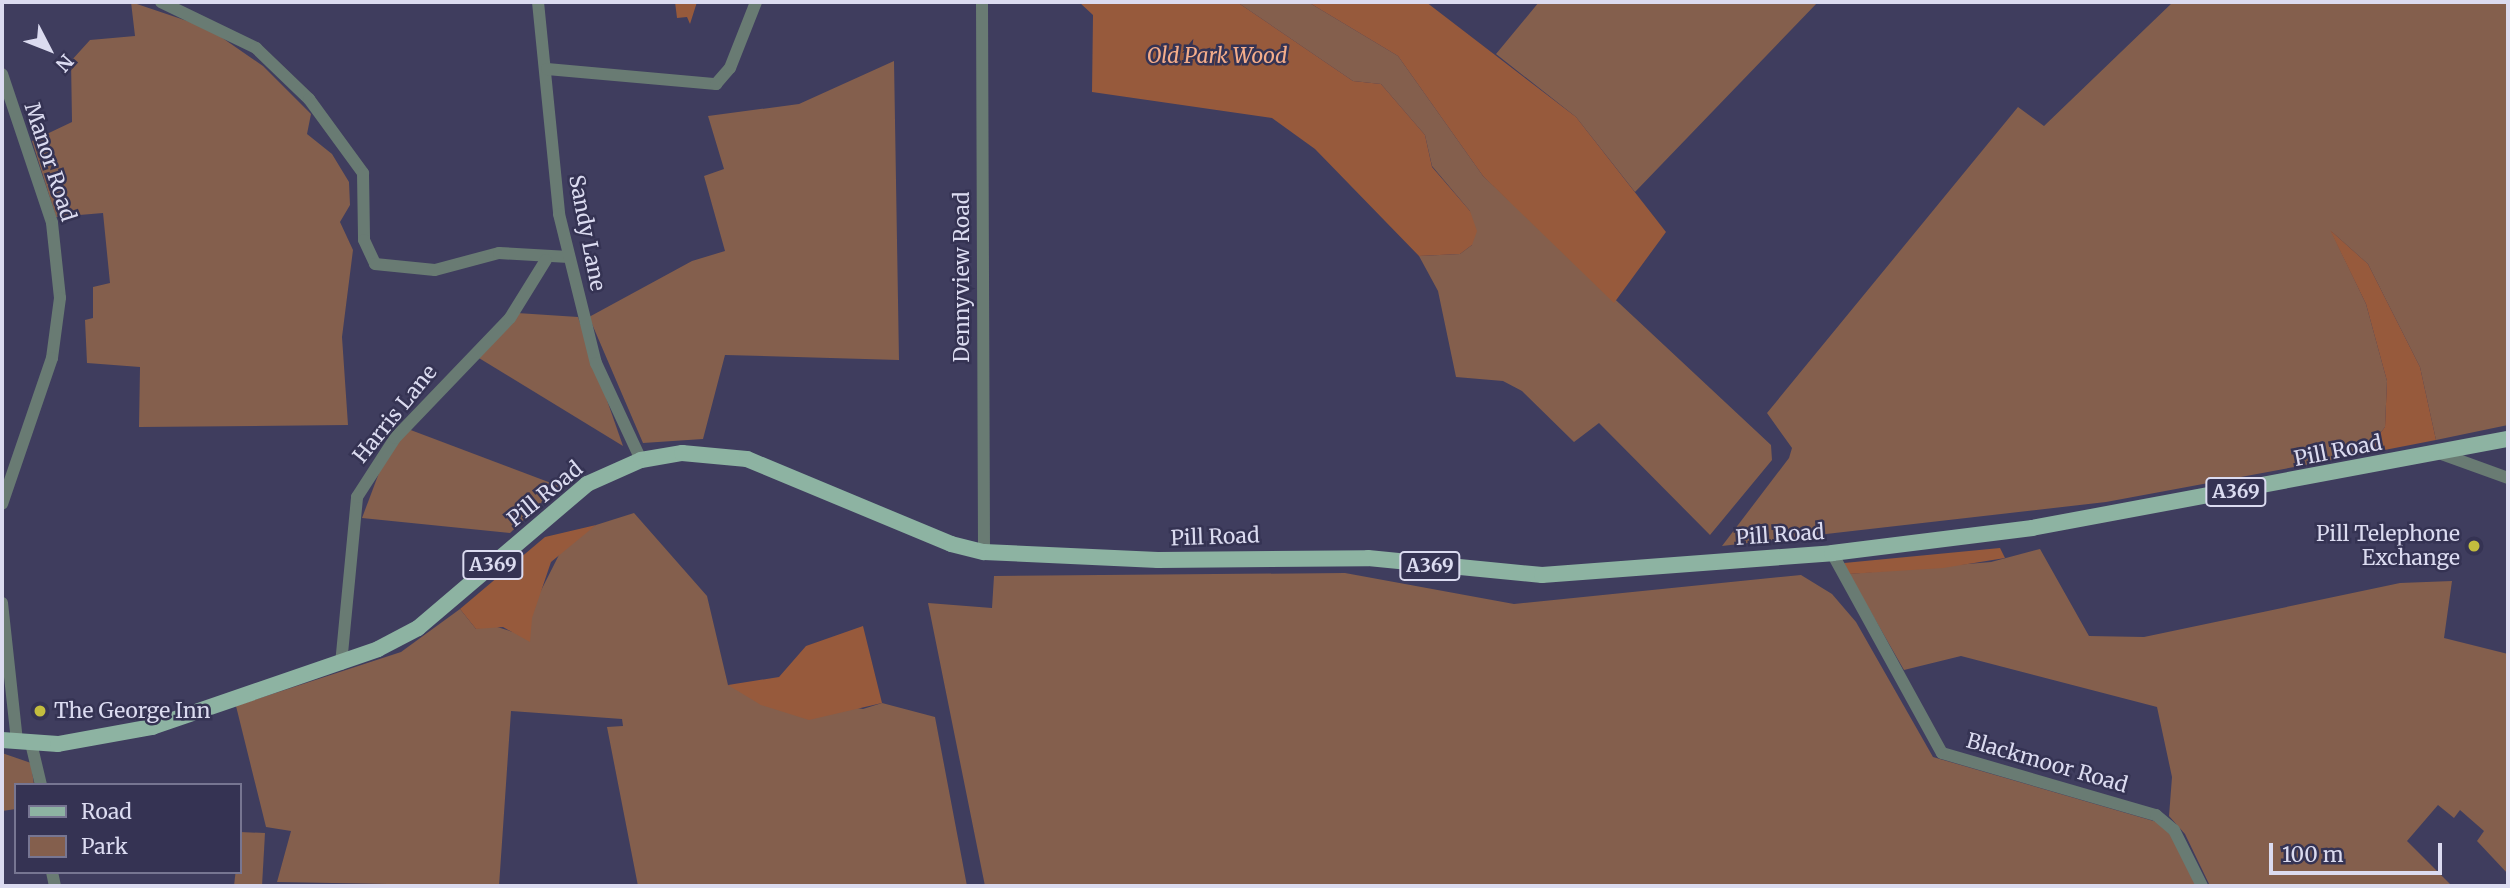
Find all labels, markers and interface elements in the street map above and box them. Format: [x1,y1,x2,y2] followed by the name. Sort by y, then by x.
[14,14,84,84] north arrow
[1147,43,1287,69] park label: Old Park Wood
[51,49,79,77] text: N
[19,99,81,225] street label: Manor Road
[563,173,611,293] street label: Sandy Lane
[949,191,975,363] street label: Dennyview Road
[348,360,442,468] street label: Harris Lane
[2292,430,2384,472] street label: Pill Road
[502,456,588,532] street label: Pill Road
[2204,477,2268,508] road number: A369
[1735,519,1825,551] street label: Pill Road
[2316,521,2460,571] place label: Pill Telephone Exchange
[1170,523,1260,551] street label: Pill Road
[2466,538,2482,554] marker: Pill Telephone Exchange
[462,550,524,580] road number: A369
[1398,551,1462,582] road number: A369
[54,698,210,724] place label: The George Inn
[32,703,48,719] marker: The George Inn
[1963,728,2131,798] street label: Blackmoor Road
[14,783,242,874] legend
[81,798,132,825] text: Road
[2272,828,2445,872] scale bar
[81,833,128,860] text: Park
[2282,841,2344,868] text: 100 m

